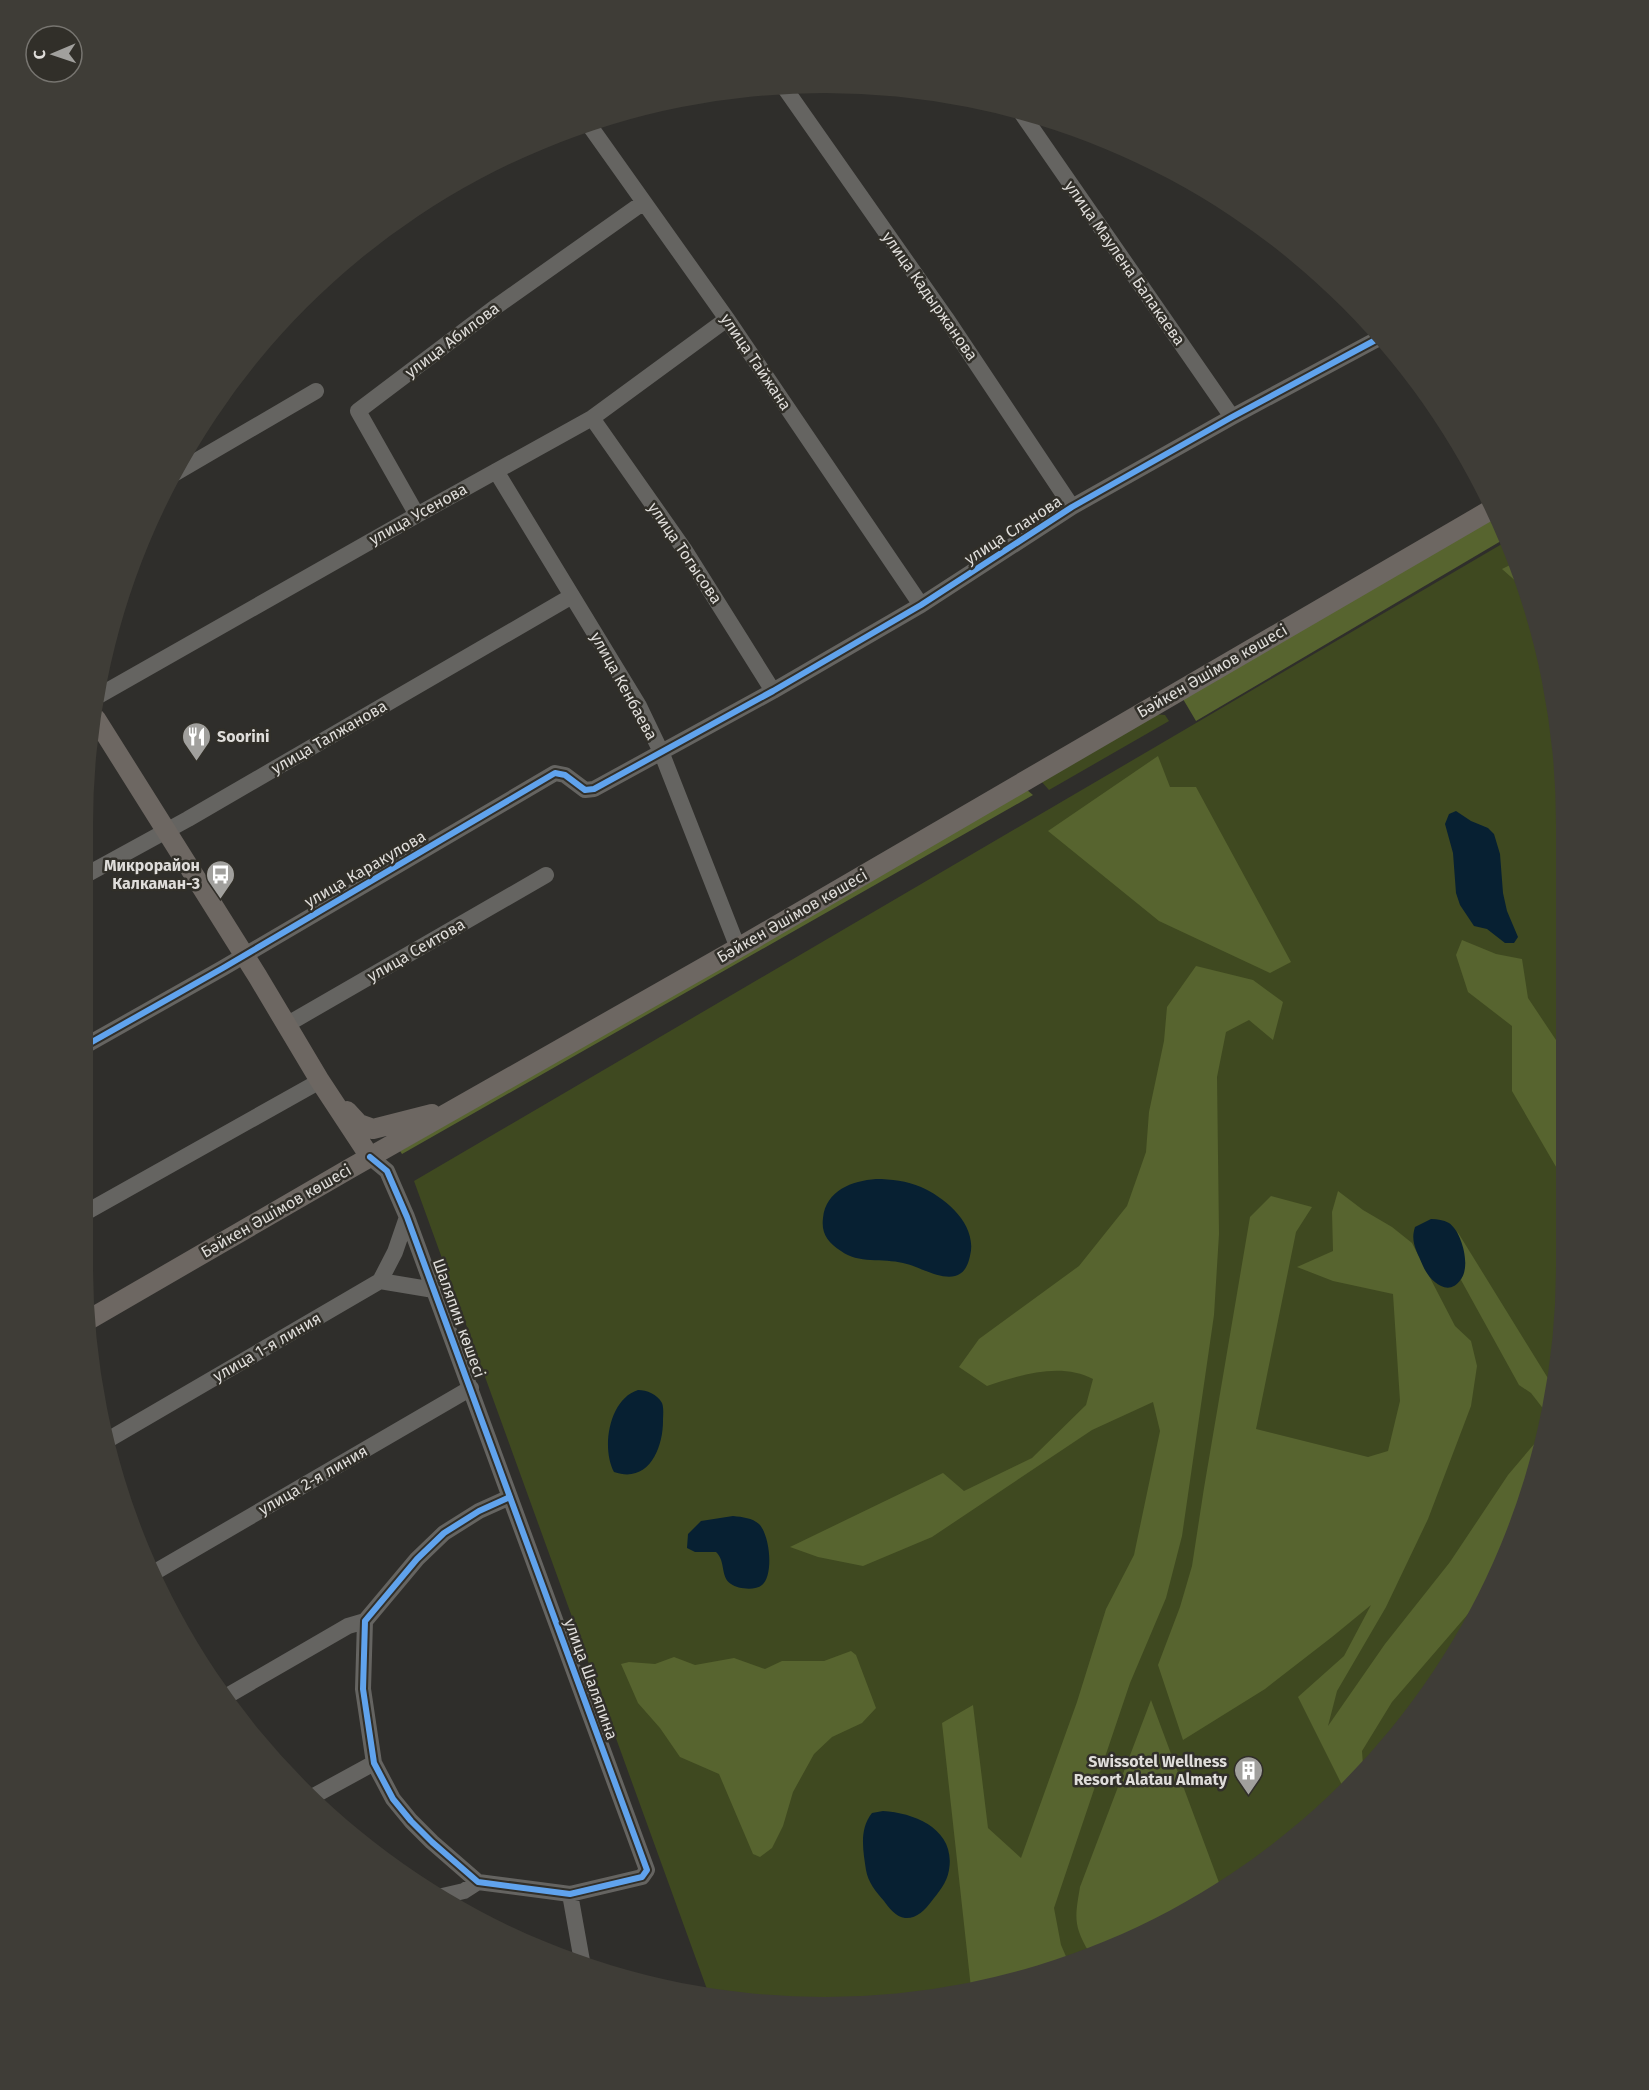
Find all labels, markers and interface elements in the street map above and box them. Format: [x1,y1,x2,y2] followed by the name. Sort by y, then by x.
[24,24,84,84] north arrow
[30,49,49,59] text: С
[1061,177,1189,349] street label: улица Маулена Балакаева
[878,228,982,364] street label: улица Кадыржанова
[401,298,503,382] street label: улица Абилова
[717,310,795,414] street label: улица Тайжана
[366,479,470,549] street label: улица Усенова
[961,492,1065,568] street label: улица Сланова
[644,499,726,607] street label: улица Тогысова
[1133,620,1291,722] street label: Бәйкен Әшімов көшесі
[587,629,661,743] street label: улица Кенбаева
[268,696,390,778] street label: улица Талжанова
[180,720,212,762] restaurant icon: Soorini
[217,727,270,746] place label: Soorini
[301,827,429,911] street label: улица Каракулова
[104,856,200,893] place label: Микрорайон Калкаман-3
[205,858,237,900] bus stop icon: Микрорайон Калкаман-3
[713,865,871,967] street label: Бәйкен Әшімов көшесі
[364,914,468,986] street label: улица Сеитова
[197,1160,355,1262] street label: Бәйкен Әшімов көшесі
[429,1256,489,1380] street label: Шаляпин көшесі
[210,1308,324,1386] street label: улица 1-я линия
[255,1441,371,1519] street label: улица 2-я линия
[560,1616,622,1742] street label: улица Шаляпина
[1074,1752,1228,1789] place label: Swissotel Wellness Resort Alatau Almaty
[1232,1754,1264,1796] building icon: Swissotel Wellness Resort Alatau Almaty

